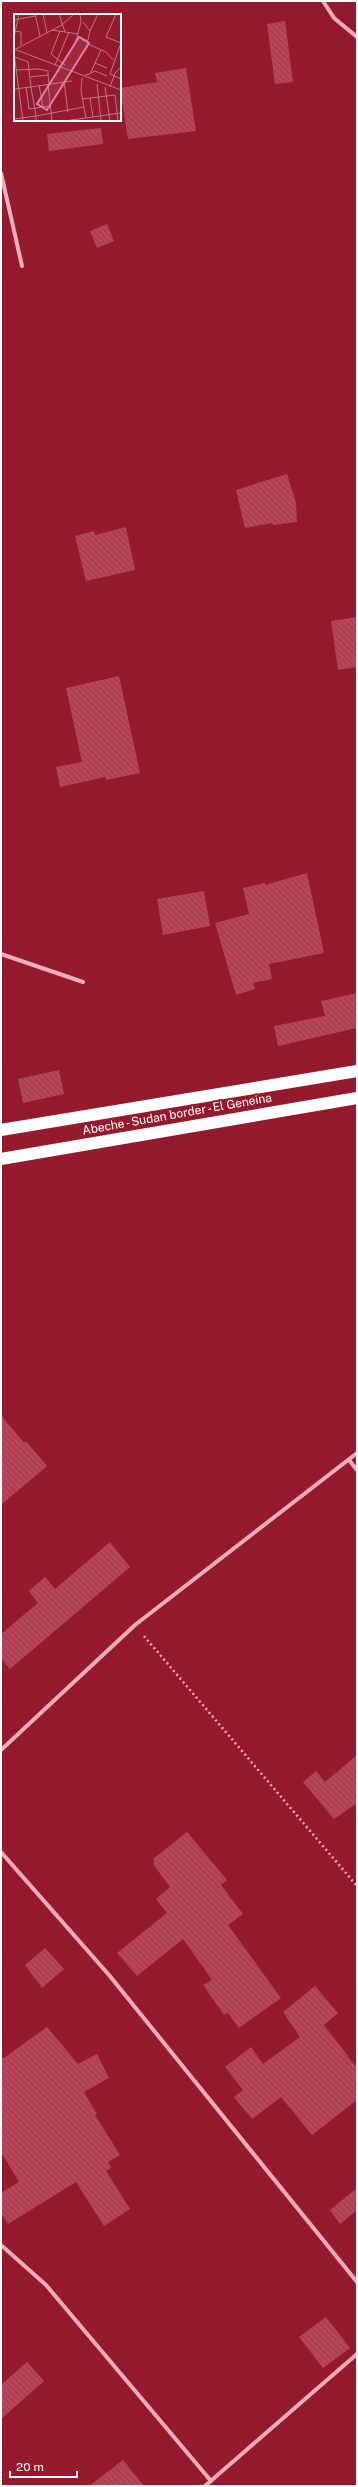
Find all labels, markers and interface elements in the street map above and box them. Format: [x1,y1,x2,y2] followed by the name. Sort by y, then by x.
[14,14,121,121] inset map
[81,1090,273,1138] street label: Abeche - Sudan border - El Geneina
[10,2453,77,2479] scale bar
[16,2460,44,2474] text: 20 m

